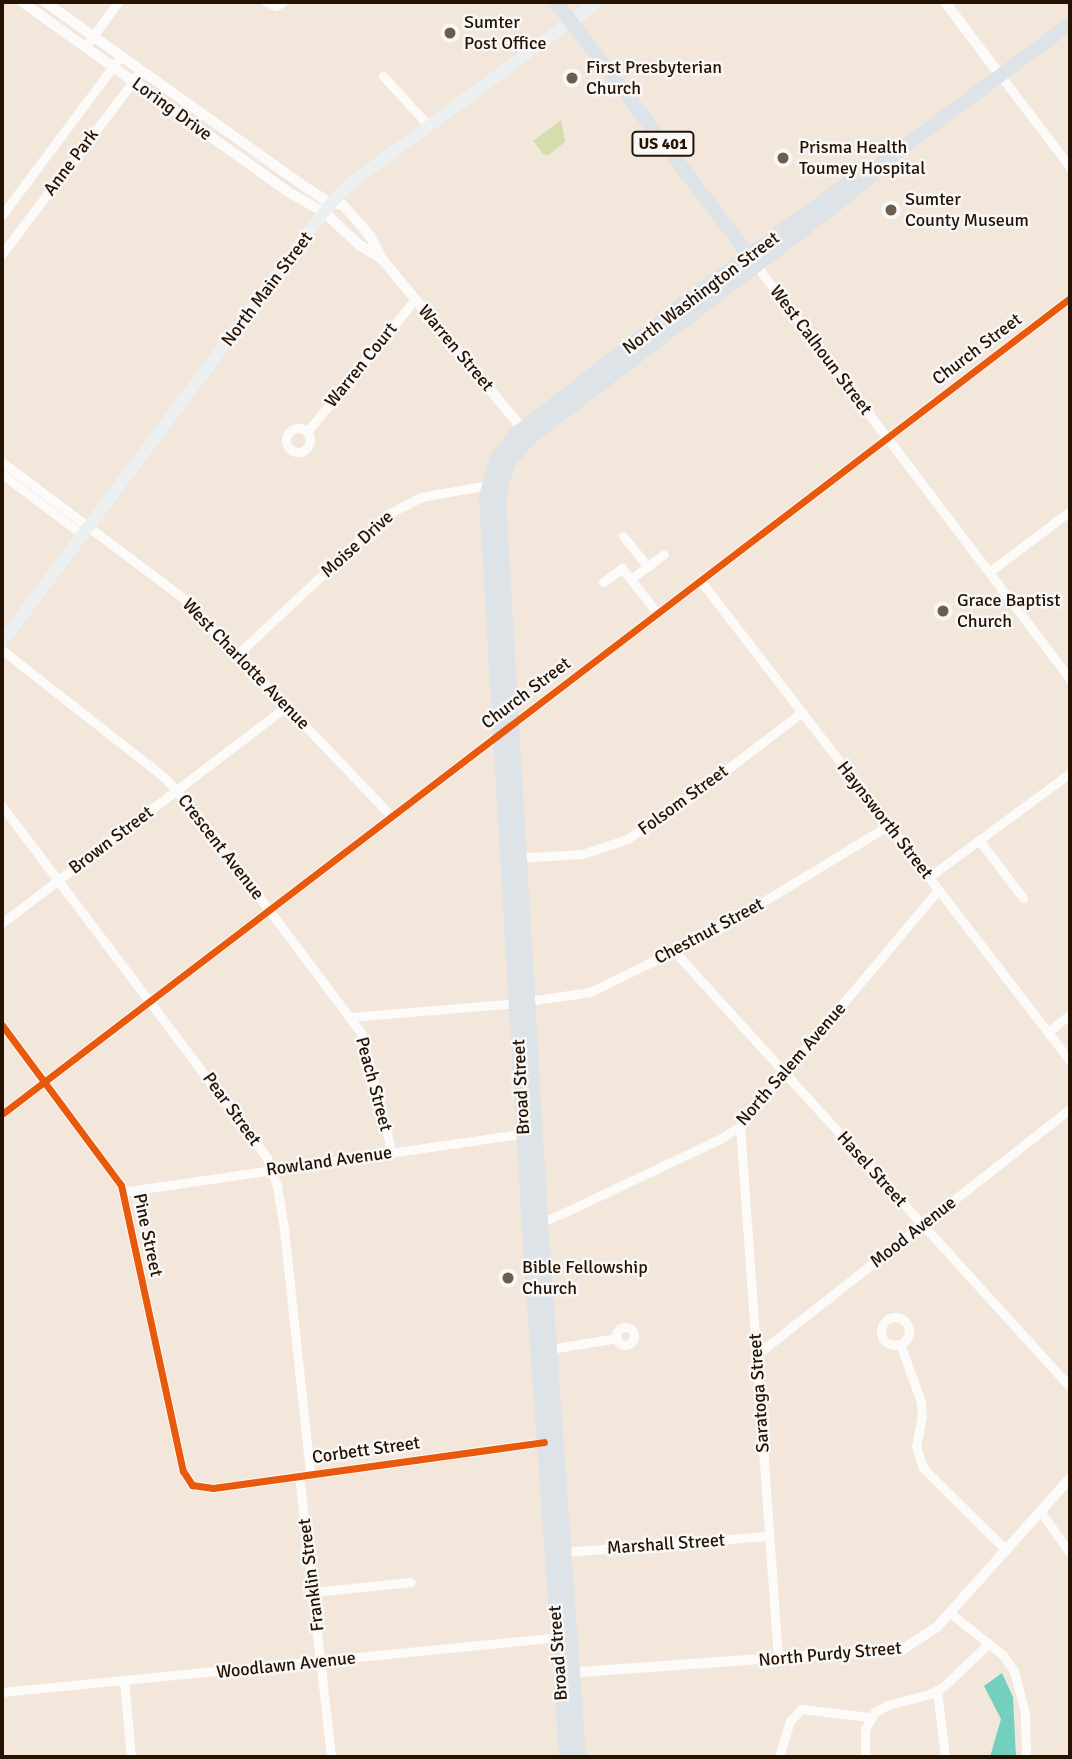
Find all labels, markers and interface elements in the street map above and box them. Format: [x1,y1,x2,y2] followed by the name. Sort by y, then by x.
[464,12,546,54] place label: Sumter Post Office
[442,25,458,41] marker: Sumter Post Office
[586,57,722,100] place label: First Presbyterian Church
[564,70,580,86] marker: First Presbyterian Church
[128,73,216,145] street label: Loring Drive
[39,124,103,200] street label: Anne Park
[630,132,696,156] road number: US 401
[799,137,925,180] place label: Prisma Health Toumey Hospital
[773,148,793,168] marker: Prisma Health Toumey Hospital
[905,189,1029,232] place label: Sumter County Museum
[883,202,899,218] marker: Sumter County Museum
[217,227,317,351] street label: North Main Street
[618,227,784,359] street label: North Washington Street
[765,281,877,419] street label: West Calhoun Street
[414,300,498,396] street label: Warren Street
[928,308,1026,390] street label: Church Street
[320,318,402,412] street label: Warren Court
[316,506,398,582] street label: Moise Drive
[957,590,1061,632] place label: Grace Baptist Church
[178,594,314,734] street label: West Charlotte Avenue
[935,603,951,619] marker: Grace Baptist Church
[477,652,575,734] street label: Church Street
[832,757,938,883] street label: Haynsworth Street
[634,760,732,840] street label: Folsom Street
[173,790,269,904] street label: Crescent Avenue
[65,801,157,879] street label: Brown Street
[651,893,767,969] street label: Chestnut Street
[732,998,850,1130] street label: North Salem Avenue
[351,1034,397,1134] street label: Peach Street
[508,1039,534,1135] street label: Broad Street
[198,1068,266,1150] street label: Pear Street
[832,1127,912,1211] street label: Hasel Street
[265,1141,393,1181] street label: Rowland Avenue
[129,1191,167,1279] street label: Pine Street
[866,1192,960,1272] street label: Mood Avenue
[522,1257,648,1300] place label: Bible Fellowship Church
[500,1270,516,1286] marker: Bible Fellowship Church
[744,1333,774,1453] street label: Saratoga Street
[311,1432,421,1468] street label: Corbett Street
[293,1517,329,1633] street label: Franklin Street
[606,1529,726,1559] street label: Marshall Street
[544,1605,572,1701] street label: Broad Street
[757,1637,903,1671] street label: North Purdy Street
[215,1647,357,1683] street label: Woodlawn Avenue

